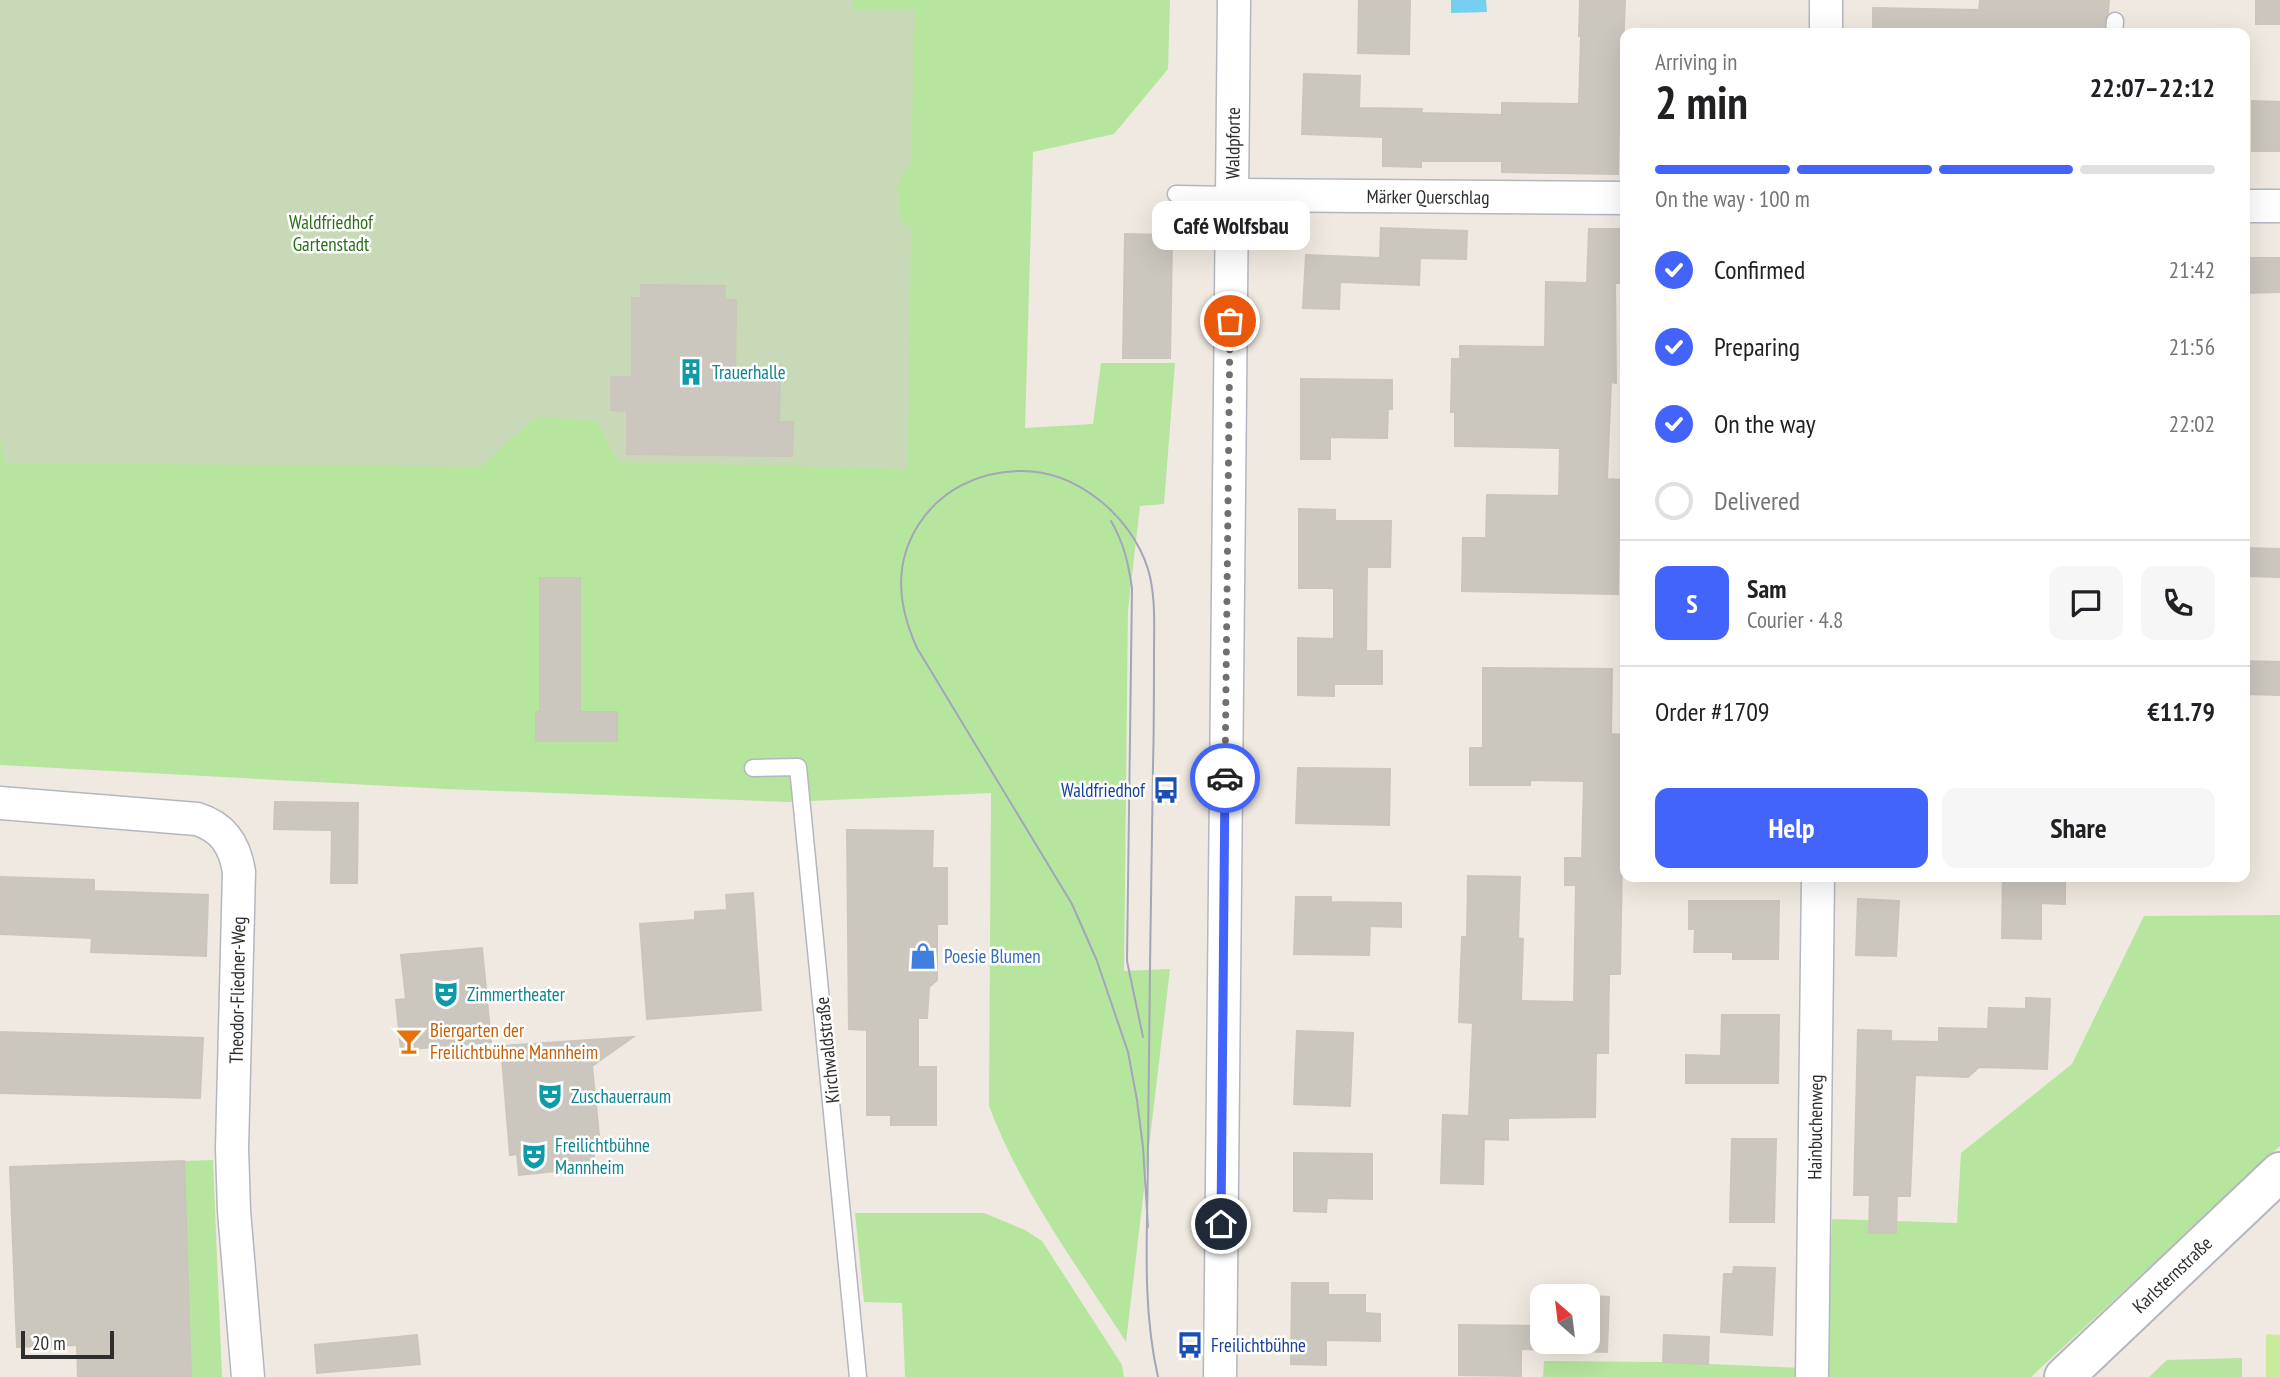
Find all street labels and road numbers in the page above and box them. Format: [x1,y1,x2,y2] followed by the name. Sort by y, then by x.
[1220,107,1245,179] street label: Waldpforte
[1366,184,1490,209] street label: Märker Querschlag
[224,916,250,1064] street label: Theodor-Fliedner-Weg
[809,995,845,1104] street label: Kirchwaldstraße
[1802,1074,1828,1180] street label: Hainbuchenweg
[2127,1231,2217,1318] street label: Karlsternstraße

